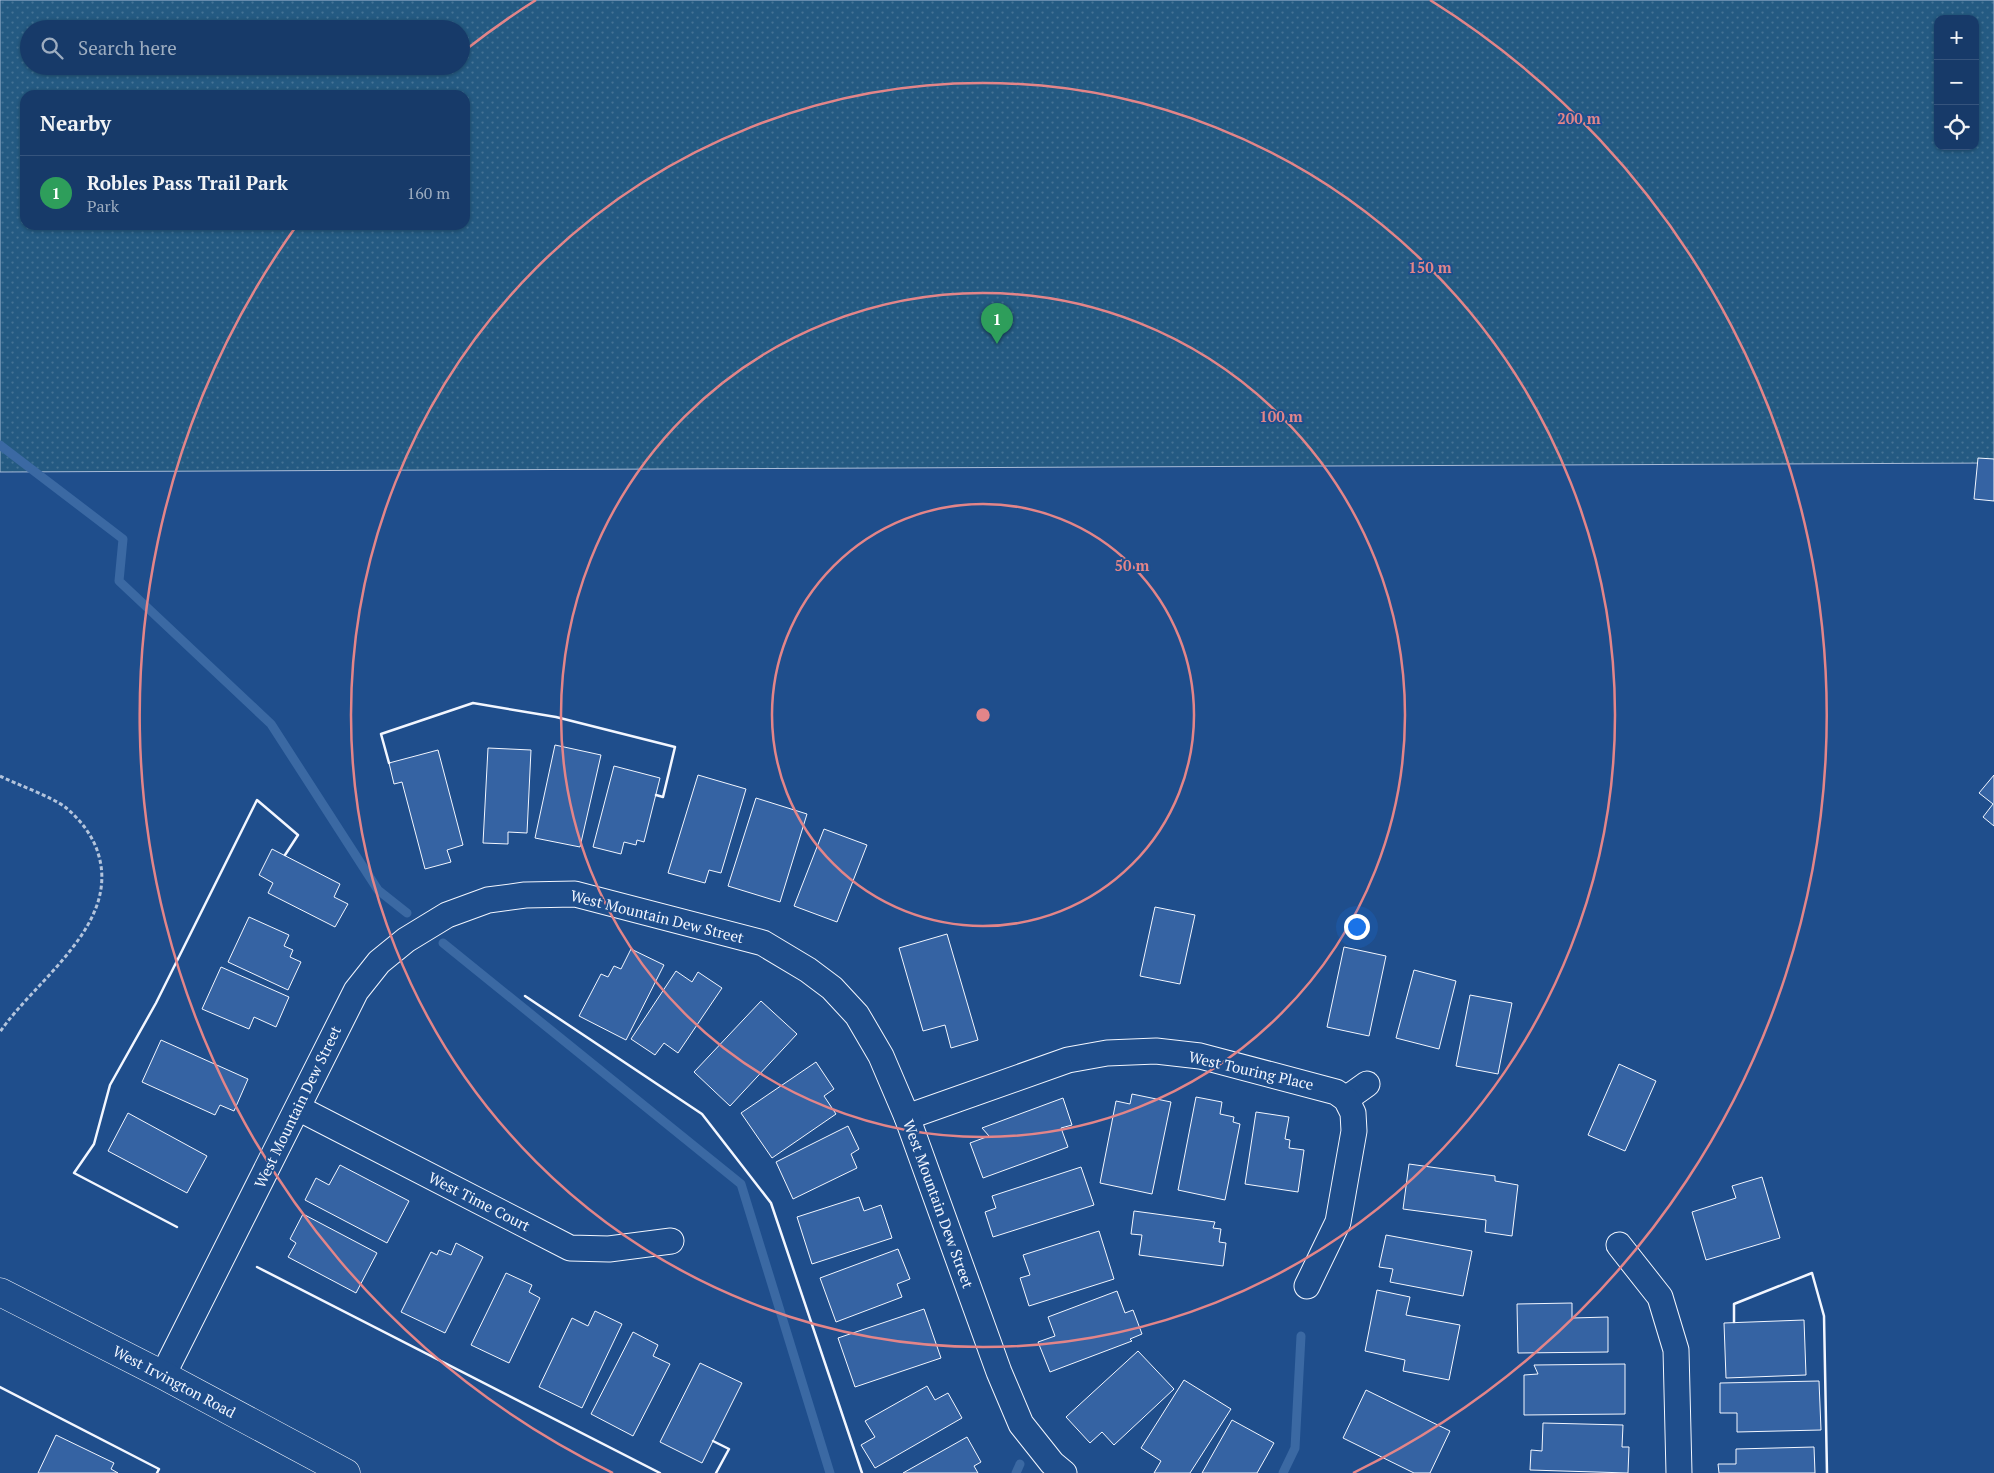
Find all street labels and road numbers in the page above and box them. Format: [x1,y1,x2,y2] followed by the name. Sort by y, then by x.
[568,885,746,947] street label: West Mountain Dew Street
[249,1022,345,1191] street label: West Mountain Dew Street
[1187,1046,1316,1094] street label: West Touring Place
[899,1117,979,1291] street label: West Mountain Dew Street
[425,1167,534,1236] street label: West Time Court
[110,1340,239,1422] street label: West Irvington Road

